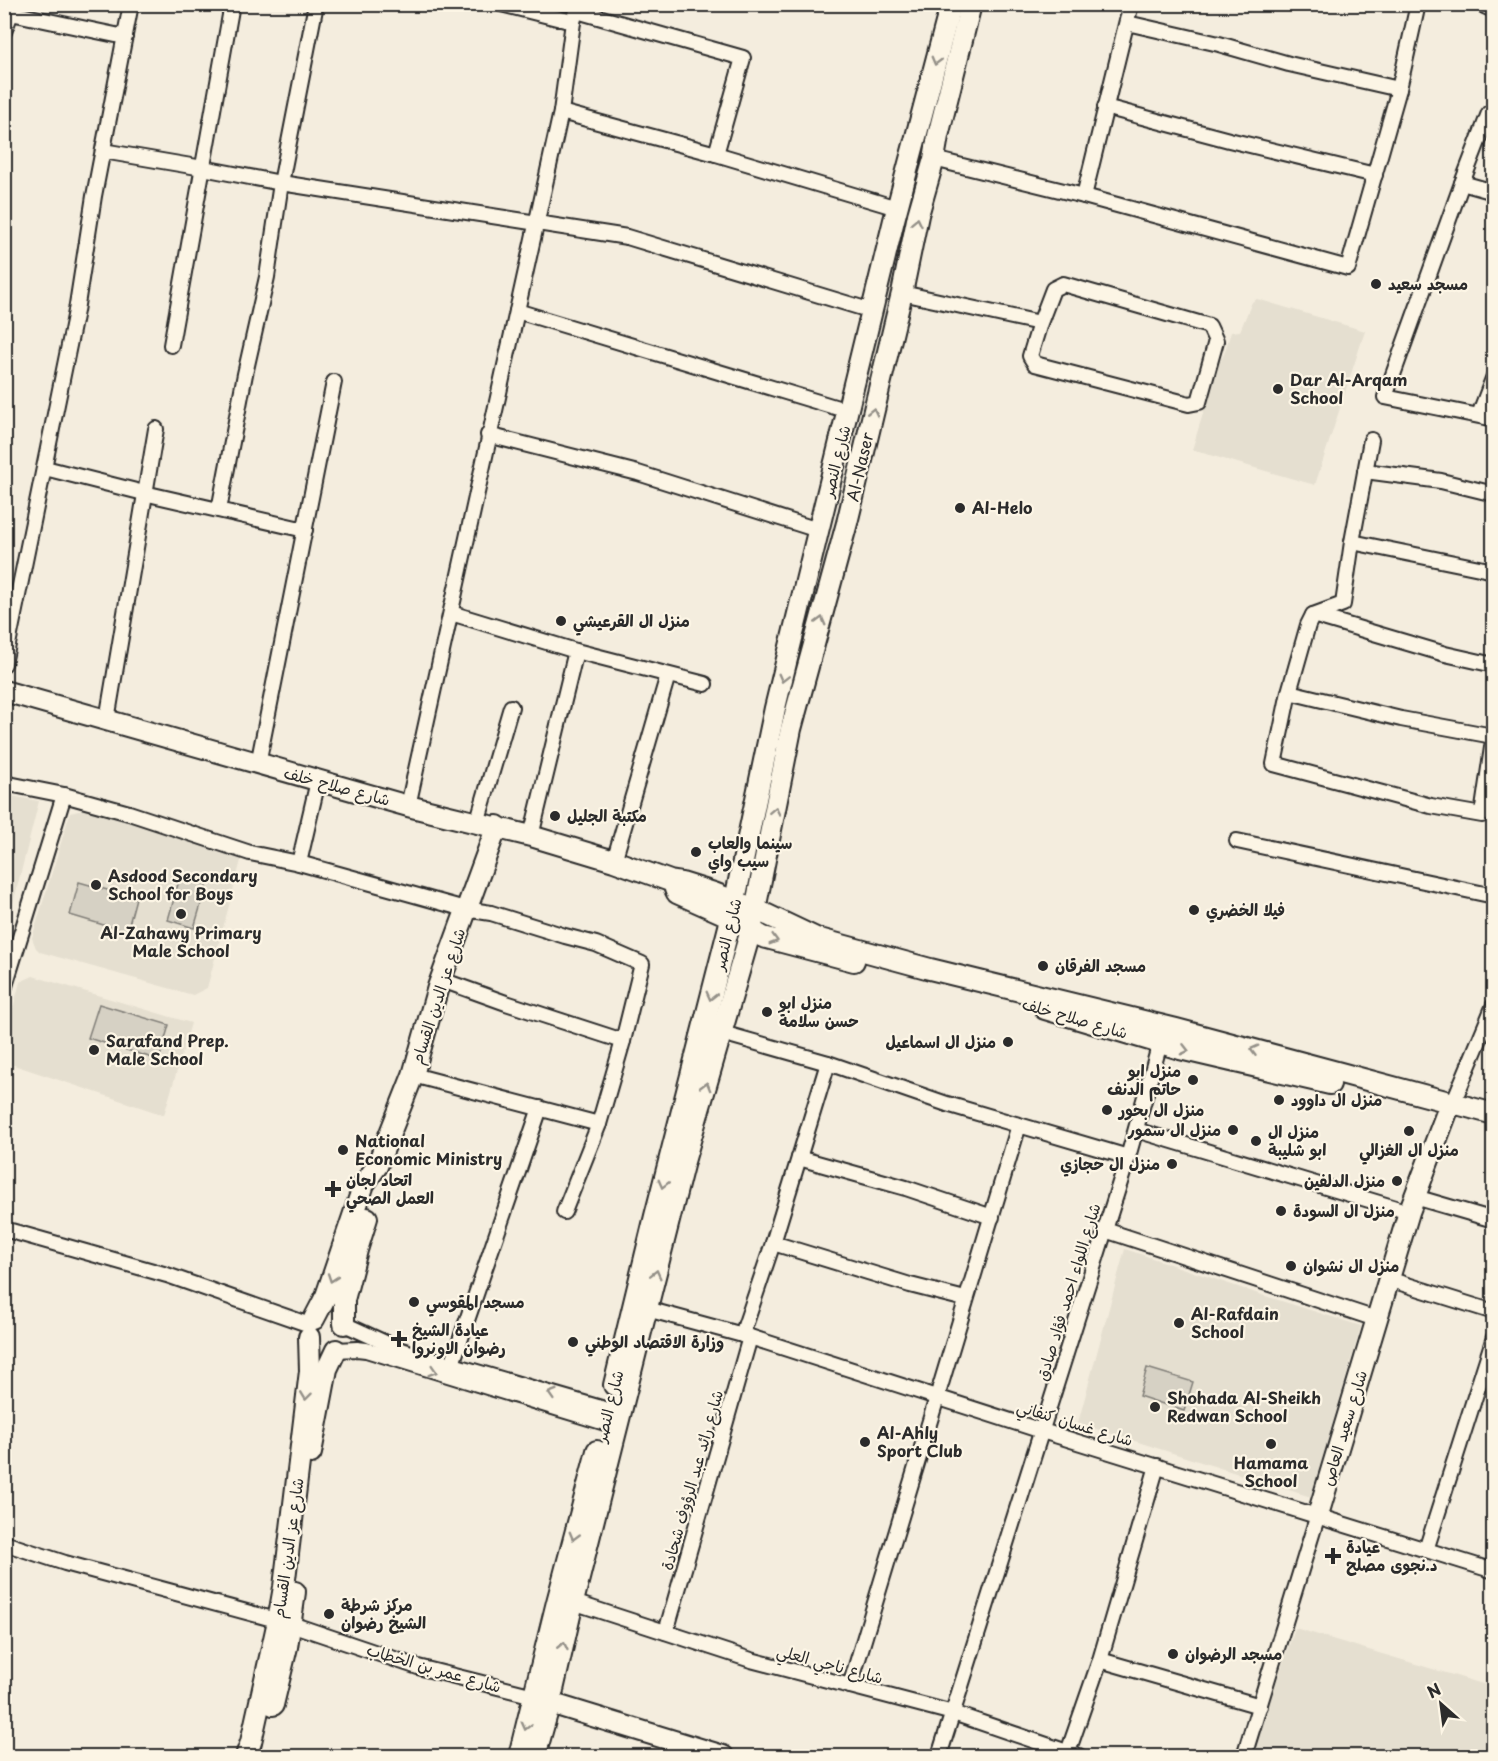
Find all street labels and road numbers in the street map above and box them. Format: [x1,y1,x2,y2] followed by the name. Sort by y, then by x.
[814,422,856,501] street label: شارع النصر
[839,429,879,504] street label: Al-Naser
[281,759,393,812] street label: شارع صلاح خلف
[705,895,747,974] street label: شارع النصر
[404,925,472,1067] street label: شارع عز الدين القسام
[1019,990,1131,1045] street label: شارع صلاح خلف
[1029,1200,1106,1384] street label: شارع اللواء احمد فؤاد صادق
[587,1367,629,1446] street label: شارع النصر
[1314,1367,1373,1489] street label: شارع سعيد العاص
[654,1387,729,1573] street label: شارع رائد عبد الرؤوف شحادة
[1013,1393,1136,1455] street label: شارع غسان كنفاني
[265,1476,311,1620] street label: شارع عز الدين القسام
[364,1636,504,1699] street label: شارع عمر بن الخطاب
[773,1637,886,1693] street label: شارع ناجي العلي

